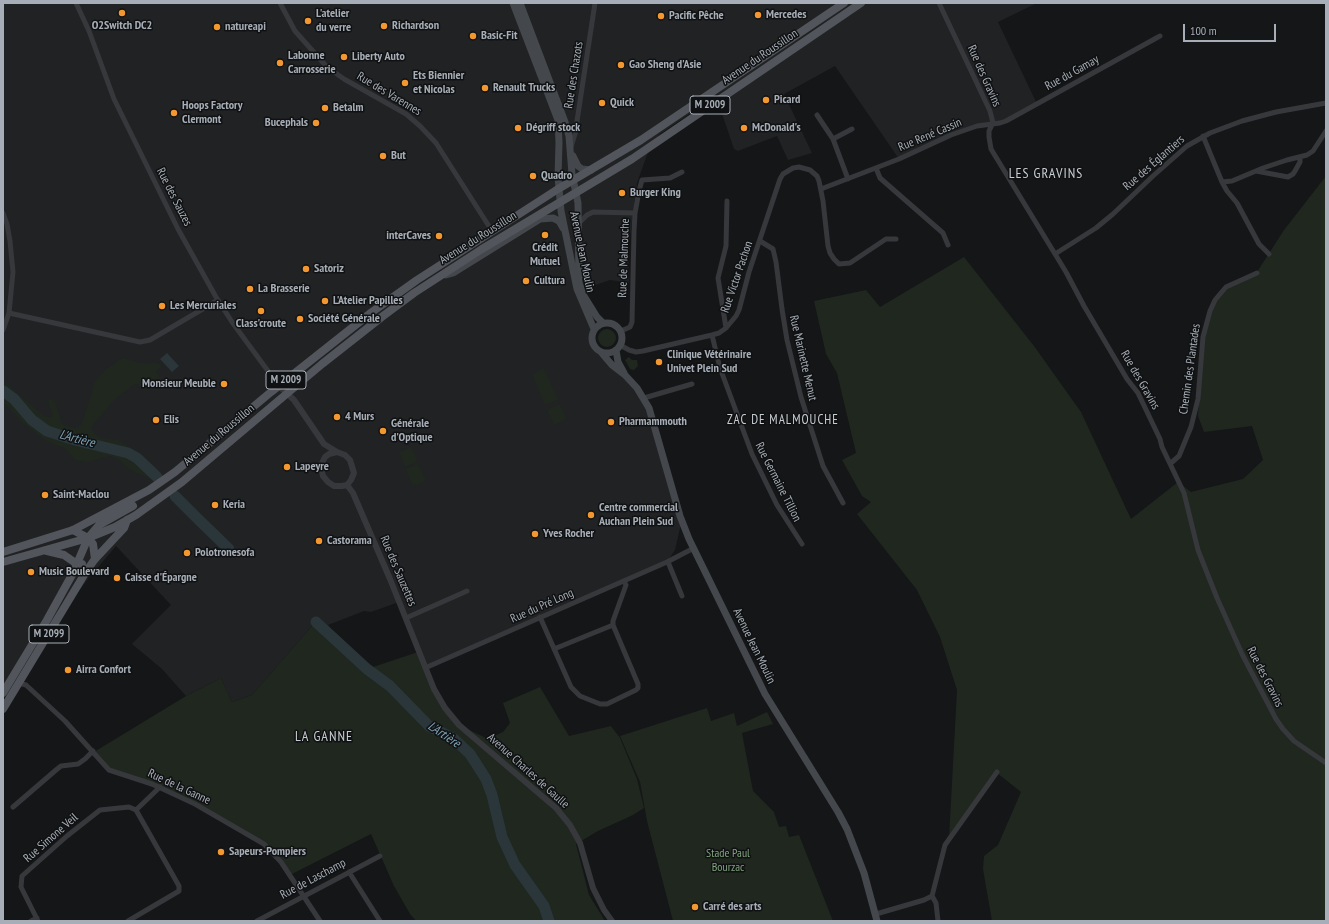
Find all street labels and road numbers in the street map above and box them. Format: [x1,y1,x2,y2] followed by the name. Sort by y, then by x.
[719,26,801,88] street label: Avenue du Roussillon
[562,41,586,109] street label: Rue des Chazots
[964,43,1004,109] street label: Rue des Gravins
[1043,52,1101,94] street label: Rue du Gamay
[354,69,424,119] street label: Rue des Varennes
[690,96,730,114] road number: M 2009
[896,115,964,155] street label: Rue René Cassin
[1120,132,1188,194] street label: Rue des Églantiers
[153,165,195,229] street label: Rue des Sauzes
[437,209,519,267] street label: Avenue du Roussillon
[566,210,598,294] street label: Avenue Jean Moulin
[615,218,633,298] street label: Rue de Malmouche
[718,239,756,315] street label: Rue Victor Pachon
[786,314,820,402] street label: Rue Marinette Menut
[1177,323,1203,415] street label: Chemin des Plantades
[1117,348,1163,412] street label: Rue des Gravins
[266,371,306,389] road number: M 2009
[181,401,257,469] street label: Avenue du Roussillon
[752,440,804,524] street label: Rue Germaine Tillion
[377,534,419,608] street label: Rue des Sauzettes
[508,586,576,626] street label: Rue du Pré Long
[730,606,778,686] street label: Avenue Jean Moulin
[29,625,69,643] road number: M 2099
[1244,644,1286,710] street label: Rue des Gravins
[484,730,572,812] street label: Avenue Charles de Gaulle
[145,766,213,808] street label: Rue de la Ganne
[21,810,81,866] street label: Rue Simone Veil
[278,856,348,902] street label: Rue de Laschamp

